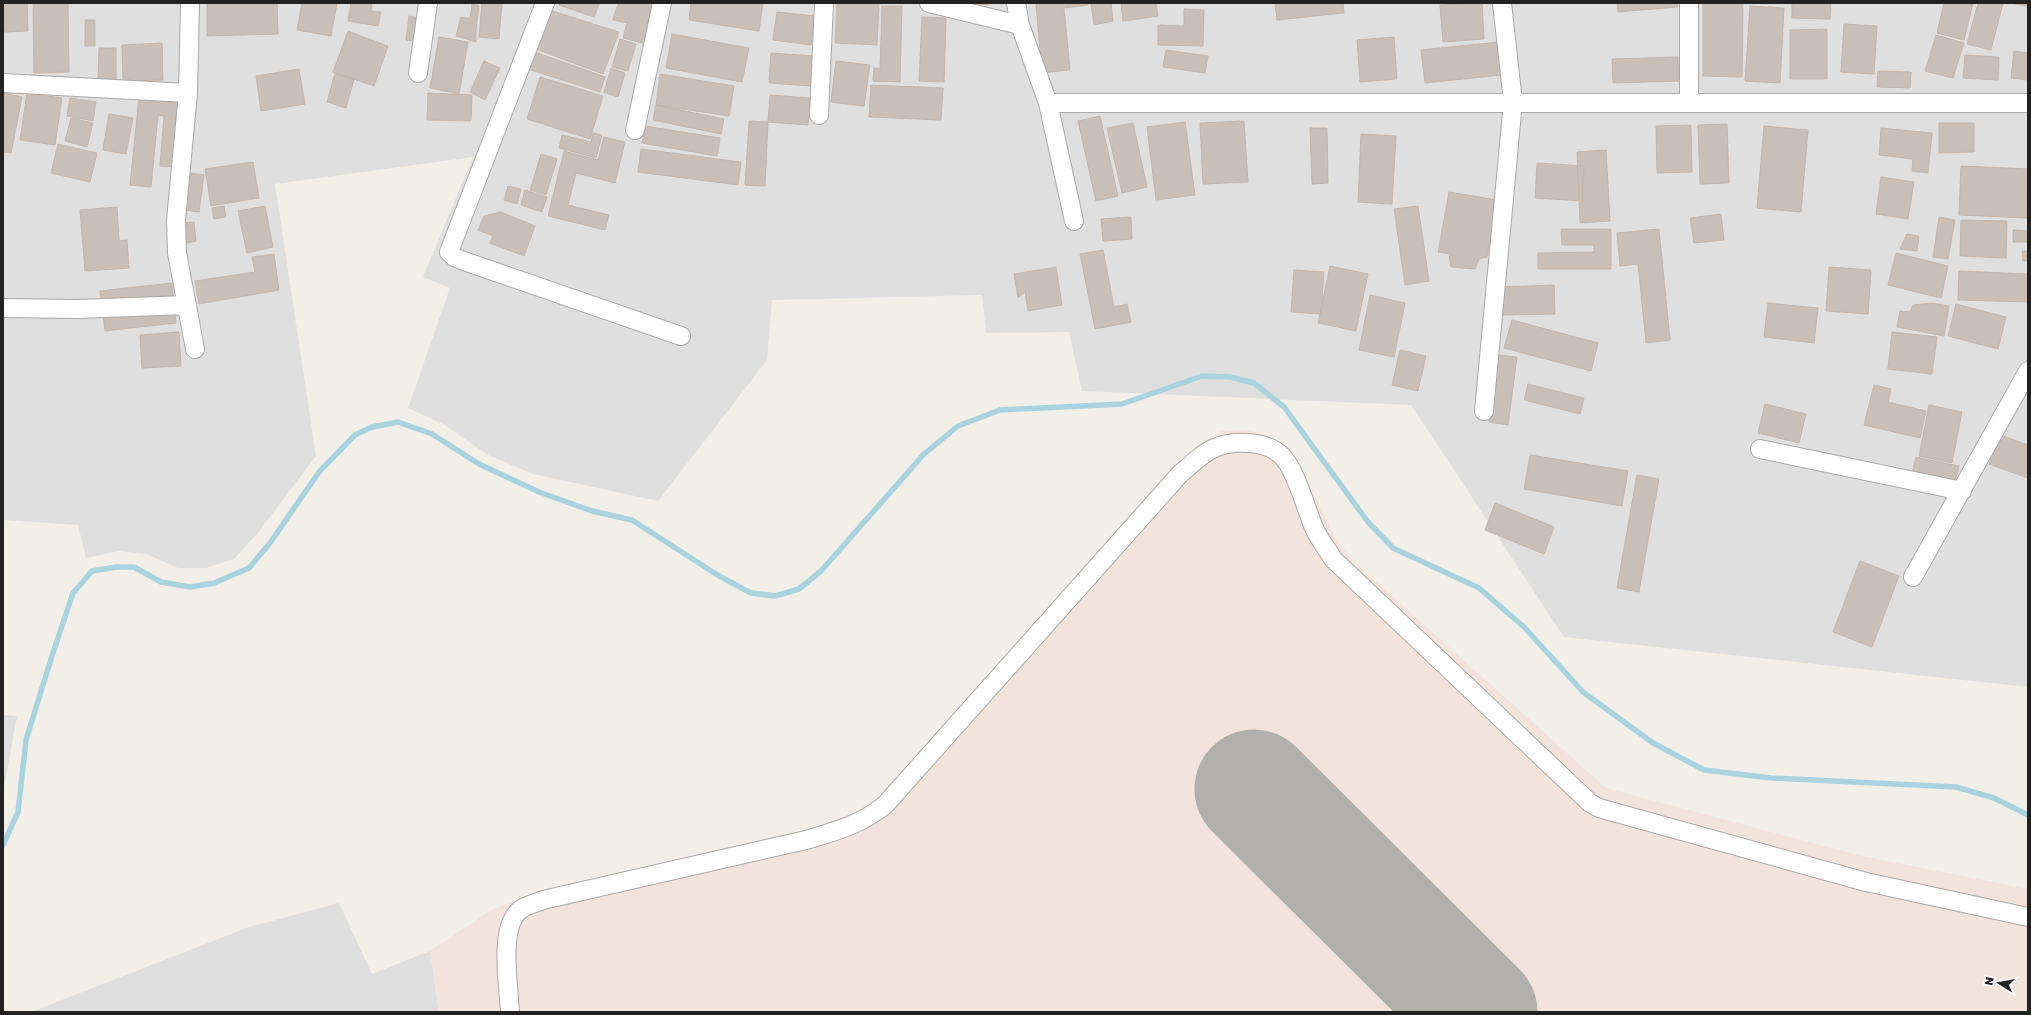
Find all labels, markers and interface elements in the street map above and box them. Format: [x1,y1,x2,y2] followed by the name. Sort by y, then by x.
[1979,963,2019,1003] north arrow
[1982,976,1996,986] text: N

